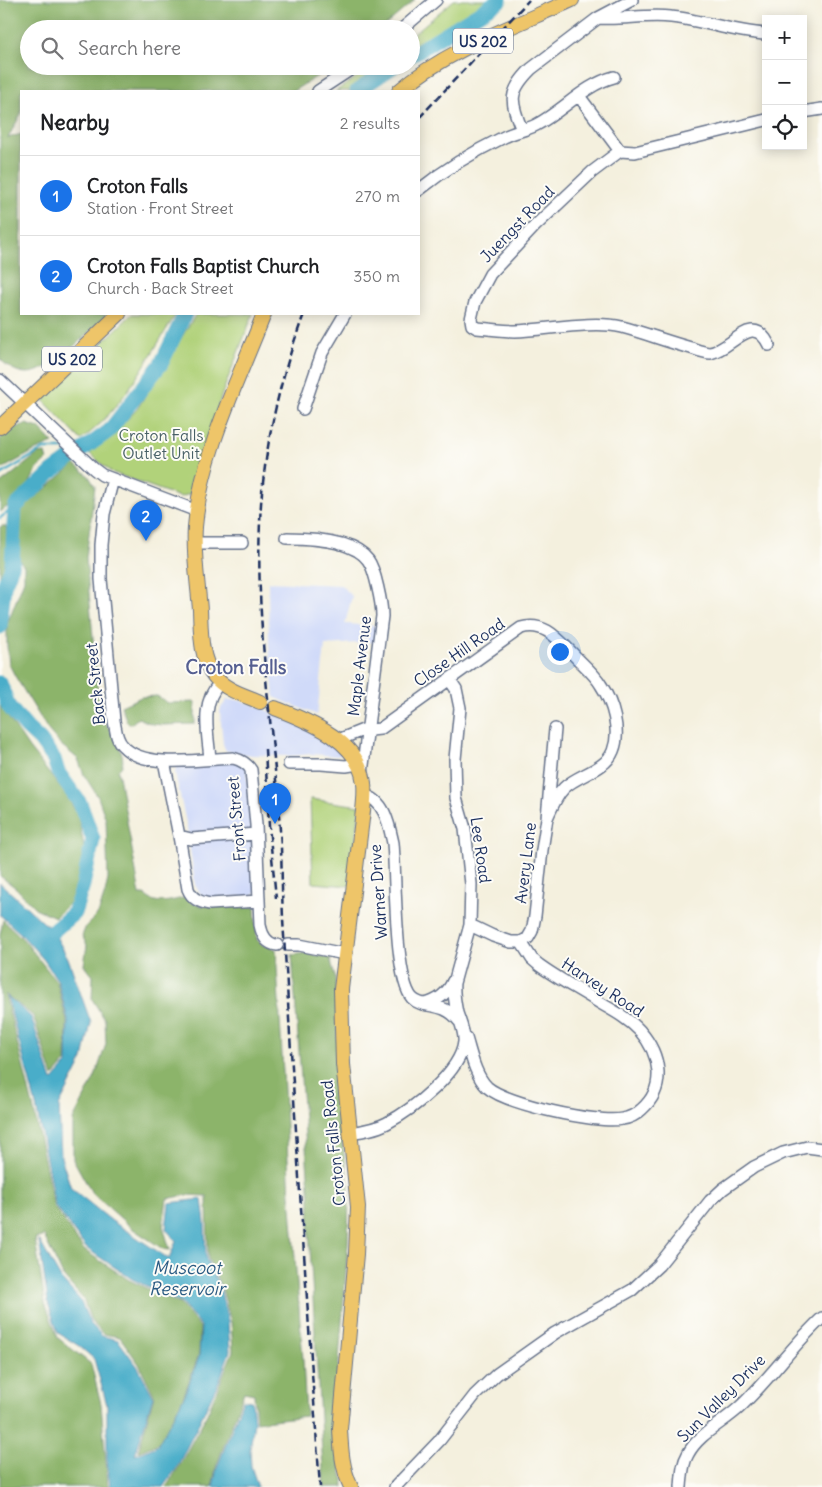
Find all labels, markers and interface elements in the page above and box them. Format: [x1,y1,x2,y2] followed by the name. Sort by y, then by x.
[762,15,807,150] map controls
[762,15,807,60] button: +
[20,20,420,75] search box
[453,28,513,54] road number: US 202
[38,34,66,62] icon: search
[78,36,181,60] text: Search here
[762,60,807,105] button: −
[762,105,807,150] button: locate
[40,109,110,136] text: Nearby
[340,113,400,133] text: 2 results
[87,174,188,198] text: Croton Falls
[476,182,558,266] street label: Juengst Road
[53,186,59,206] text: 1
[355,186,400,206] text: 270 m
[87,198,233,218] text: Station · Front Street
[87,254,319,278] text: Croton Falls Baptist Church
[52,266,60,286] text: 2
[353,266,400,286] text: 350 m
[87,278,233,298] text: Church · Back Street
[42,346,102,372] road number: US 202
[118,425,204,463] park label: Croton Falls Outlet Unit
[130,500,162,541] pin: 2
[410,613,508,691] street label: Close Hill Road
[343,615,375,717] street label: Maple Avenue
[547,639,573,665] your location
[81,641,109,726] street label: Back Street
[186,655,287,679] district label: Croton Falls
[222,775,250,862] street label: Front Street
[259,783,291,824] pin: 1
[466,816,496,884] street label: Lee Road
[510,821,540,905] street label: Avery Lane
[365,844,391,940] street label: Warner Drive
[558,953,648,1021] street label: Harvey Road
[316,1079,350,1207] street label: Croton Falls Road
[149,1256,228,1300] water label: Muscoot Reservoir
[673,1350,769,1446] street label: Sun Valley Drive

